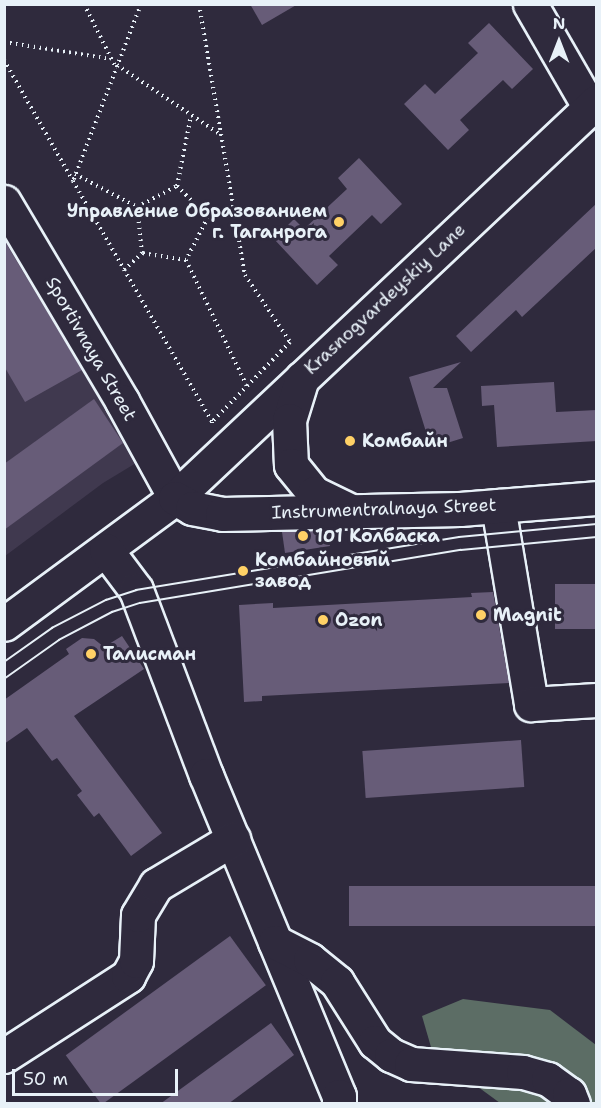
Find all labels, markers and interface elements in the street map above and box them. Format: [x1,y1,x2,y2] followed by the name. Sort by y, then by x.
[529,12,589,72] north arrow
[553,13,565,34] text: N
[67,201,327,244] place label: Управление Образованием г. Таганрога
[332,215,346,229] marker: Управление Образованием г. Таганрога
[300,219,470,379] street label: Krasnogvardeyskiy Lane
[41,273,141,425] street label: Sportivnaya Street
[362,430,448,452] place label: Комбайн
[343,434,357,448] marker: Комбайн
[271,494,497,524] street label: Instrumentralnaya Street
[315,525,440,547] place label: 101 Колбаска
[296,529,310,543] marker: 101 Колбаска
[255,550,390,592] place label: Комбайновый завод
[236,564,250,578] marker: Комбайновый завод
[493,604,562,626] place label: Magnit
[474,608,488,622] marker: Magnit
[335,609,382,631] place label: Ozon
[316,613,330,627] marker: Ozon
[103,643,196,665] place label: Талисман
[84,647,98,661] marker: Талисман
[15,1057,182,1095] scale bar
[23,1067,68,1091] text: 50 m

